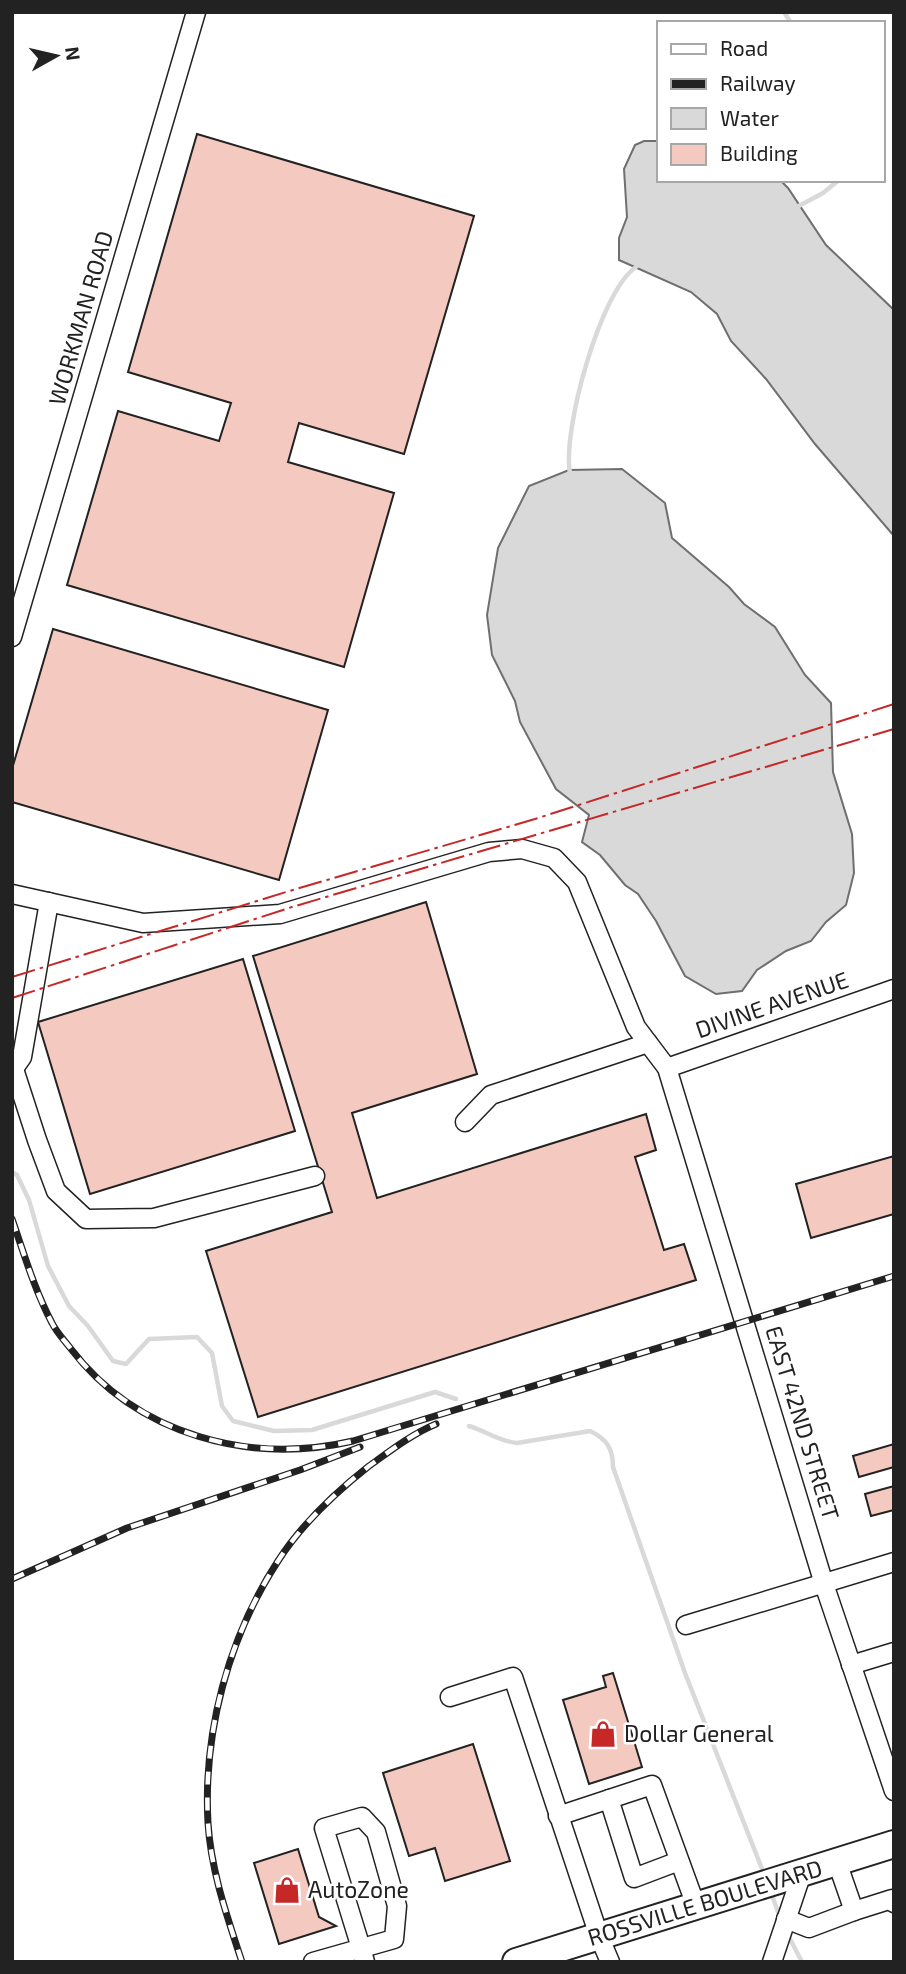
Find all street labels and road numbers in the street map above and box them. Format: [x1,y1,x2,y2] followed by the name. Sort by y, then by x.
[42,227,118,408] street label: WORKMAN ROAD
[692,965,852,1043] street label: DIVINE AVENUE
[760,1322,846,1523] street label: EAST 42ND STREET
[584,1853,825,1951] street label: ROSSVILLE BOULEVARD

